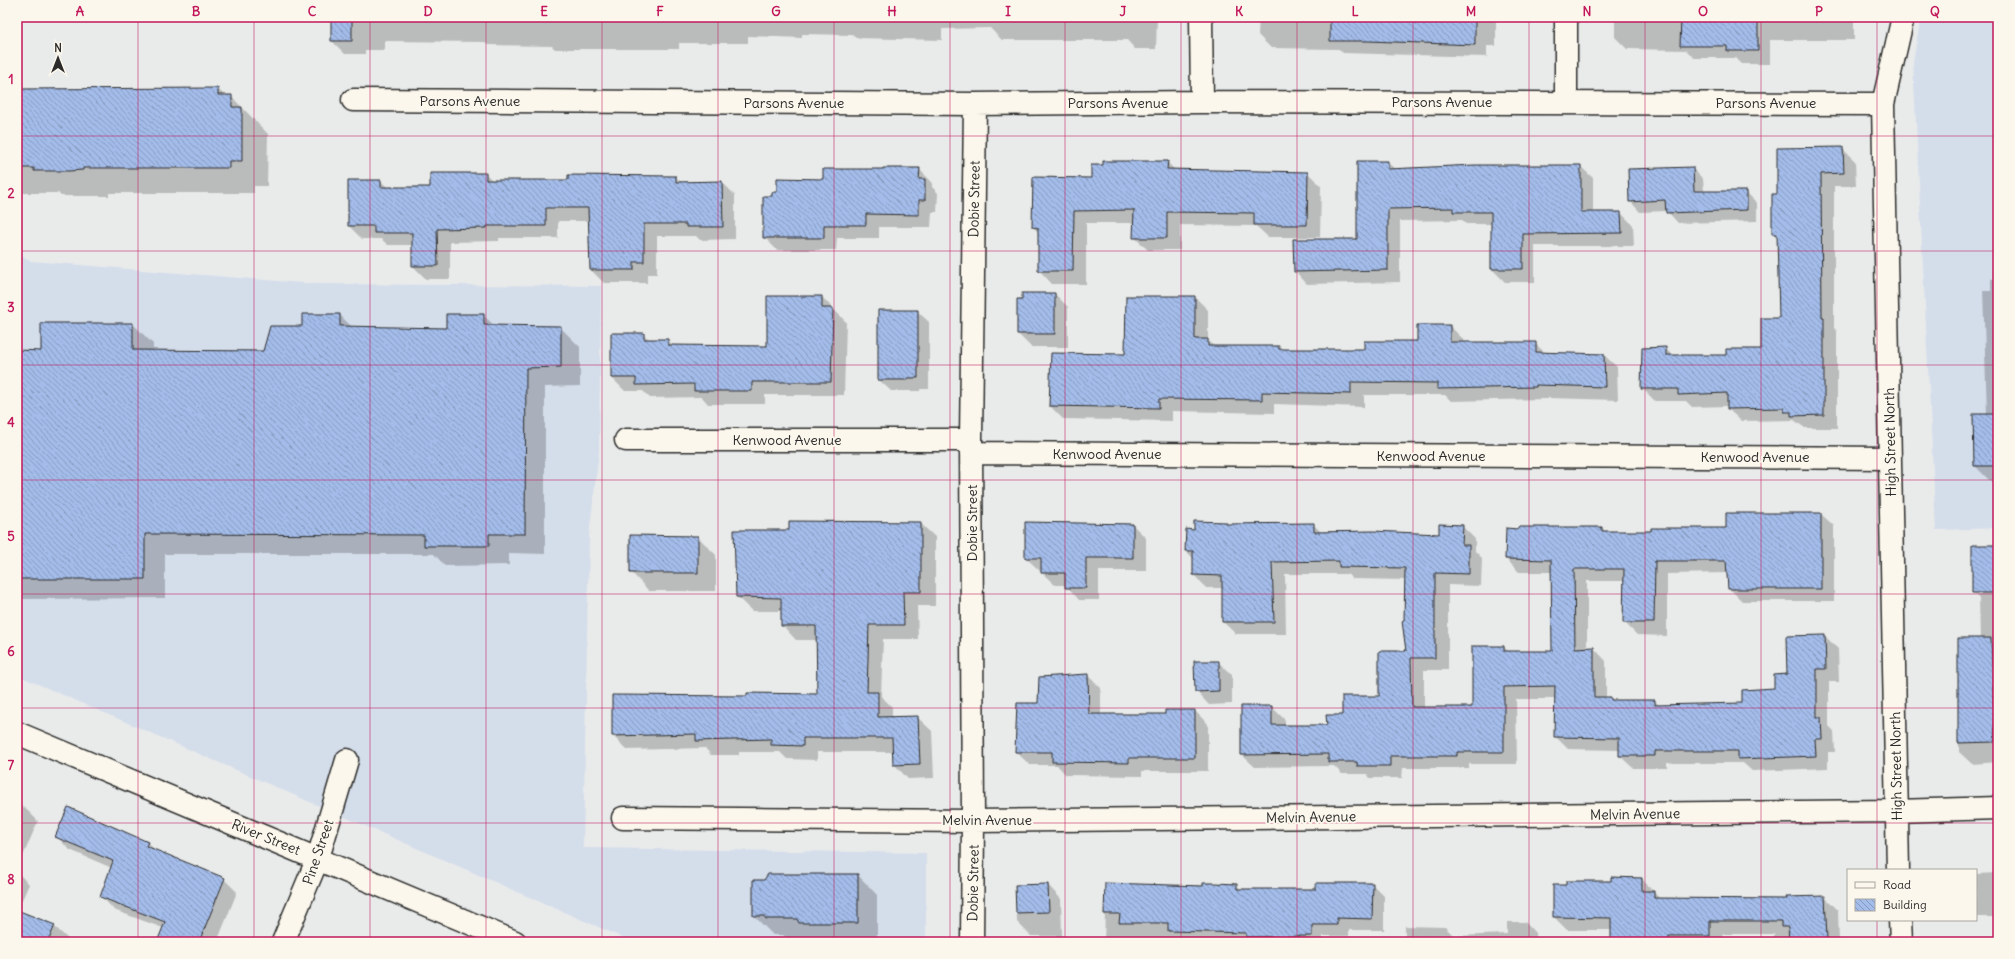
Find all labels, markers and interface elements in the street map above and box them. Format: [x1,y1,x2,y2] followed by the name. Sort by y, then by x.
[76,3,85,20] text: A
[192,3,201,20] text: B
[308,3,317,20] text: C
[423,3,433,20] text: D
[540,3,548,20] text: E
[656,3,664,20] text: F
[771,3,781,20] text: G
[887,3,897,20] text: H
[1005,3,1011,20] text: I
[1120,3,1127,20] text: J
[1235,3,1244,20] text: K
[1351,3,1359,20] text: L
[1466,3,1476,20] text: M
[1583,3,1591,20] text: N
[1698,3,1708,20] text: O
[1815,3,1823,20] text: P
[1930,3,1940,20] text: Q
[38,38,78,78] north arrow
[54,41,62,55] text: N
[8,71,14,88] text: 1
[420,92,520,110] street label: Parsons Avenue
[1392,93,1492,111] street label: Parsons Avenue
[744,94,844,112] street label: Parsons Avenue
[1068,94,1168,112] street label: Parsons Avenue
[1716,94,1816,112] street label: Parsons Avenue
[964,160,984,238] street label: Dobie Street
[7,185,15,202] text: 2
[7,299,15,316] text: 3
[1880,387,1900,497] street label: High Street North
[7,414,15,431] text: 4
[732,431,842,449] street label: Kenwood Avenue
[1052,445,1162,463] street label: Kenwood Avenue
[1376,447,1486,465] street label: Kenwood Avenue
[1700,448,1810,466] street label: Kenwood Avenue
[963,484,981,561] street label: Dobie Street
[7,528,15,545] text: 5
[7,643,15,660] text: 6
[1886,711,1906,821] street label: High Street North
[8,757,15,774] text: 7
[1590,804,1680,824] street label: Melvin Avenue
[1266,807,1356,827] street label: Melvin Avenue
[942,811,1032,829] street label: Melvin Avenue
[229,815,303,859] street label: River Street
[298,817,338,887] street label: Pine Street
[963,844,983,922] street label: Dobie Street
[1847,869,1977,921] legend
[7,871,15,888] text: 8
[1883,877,1911,892] text: Road
[1883,897,1927,912] text: Building

